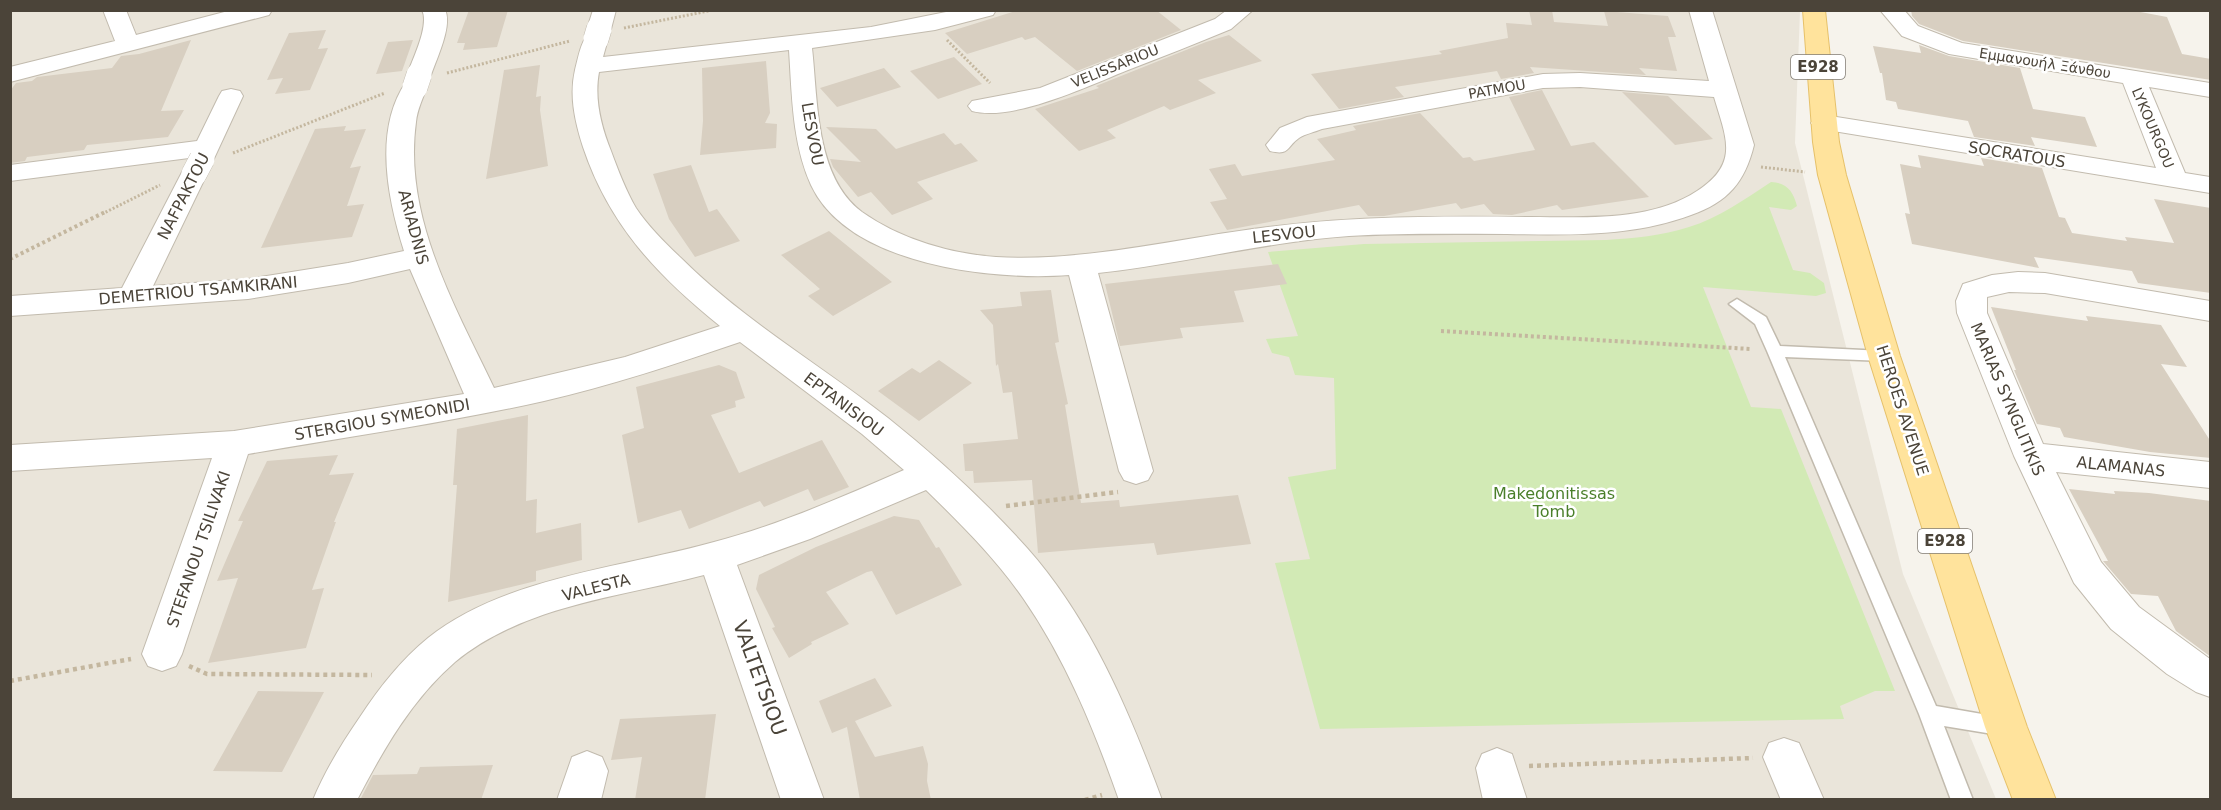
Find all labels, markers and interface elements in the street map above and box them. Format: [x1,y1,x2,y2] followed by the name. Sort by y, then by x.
[1069,41,1161,91] street label: VELISSARIOU
[1978,45,2112,81] street label: Εμμανουήλ Ξάνθου
[1791,55,1845,79] road number: E928
[1467,76,1527,102] street label: PATMOU
[2129,85,2177,171] street label: LYKOURGOU
[798,101,827,167] street label: LESVOU
[1967,137,2067,172] street label: SOCRATOUS
[153,150,213,243] street label: NAFPAKTOU
[394,188,433,267] street label: ARIADNIS
[1251,222,1317,247] street label: LESVOU
[98,272,298,309] street label: DEMETRIOU TSAMKIRANI
[1967,320,2048,479] street label: MARIAS SYNGLITIKIS
[1872,343,1933,478] street label: HEROES AVENUE
[800,368,887,441] street label: EPTANISIOU
[293,395,471,444] street label: STERGIOU SYMEONIDI
[2076,452,2166,481] street label: ALAMANAS
[163,468,234,630] street label: STEFANOU TSILIVAKI
[1493,484,1615,521] park label: Makedonitissas Tomb
[1918,529,1972,553] road number: E928
[560,570,632,605] street label: VALESTA
[728,617,792,739] street label: VALTETSIOU

